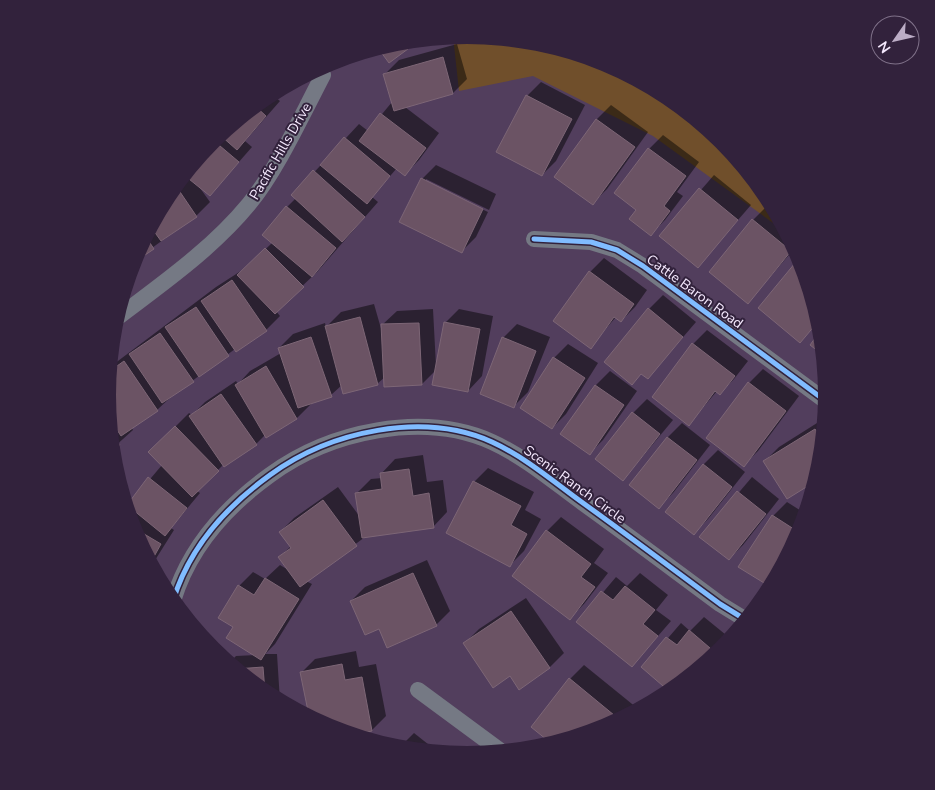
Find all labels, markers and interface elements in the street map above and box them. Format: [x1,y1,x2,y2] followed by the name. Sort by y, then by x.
[870,15,920,65] north arrow
[874,37,895,57] text: N
[245,99,316,203] street label: Pacific Hills Drive
[643,250,747,333] street label: Cattle Baron Road
[520,441,630,528] street label: Scenic Ranch Circle

